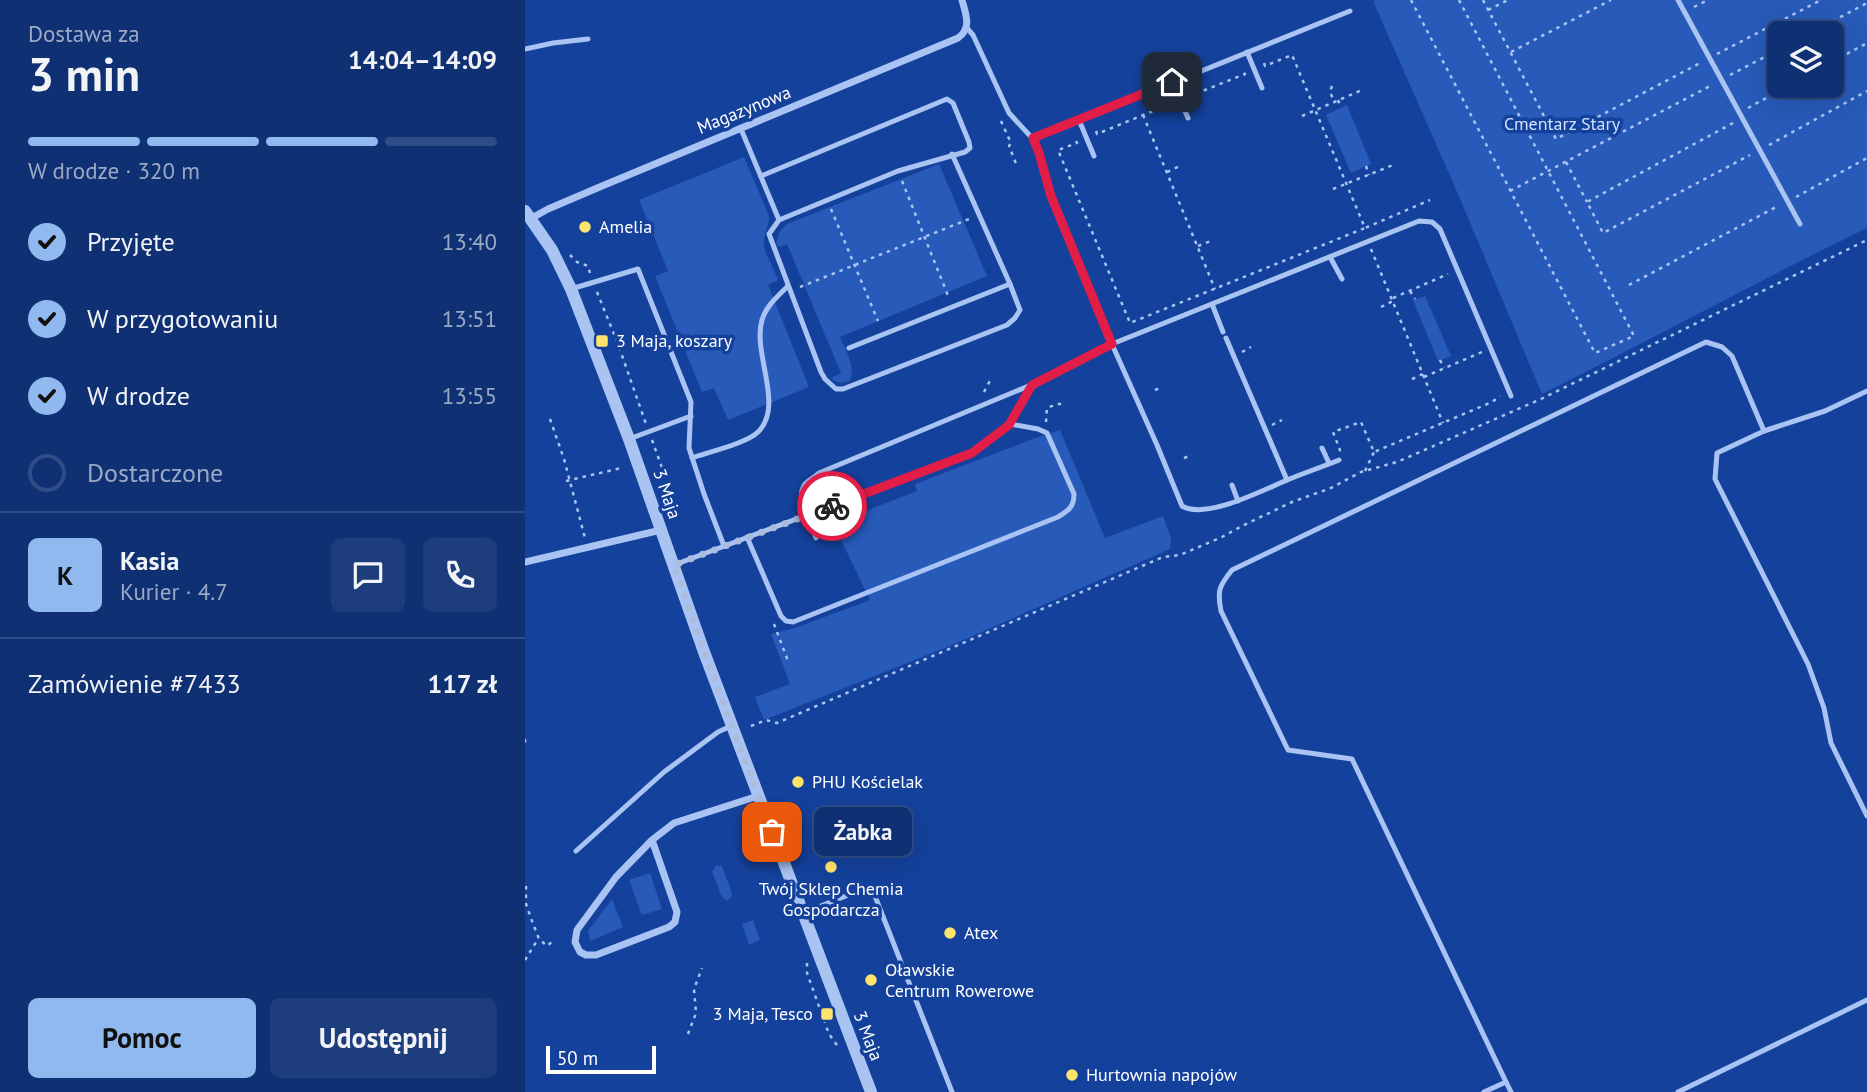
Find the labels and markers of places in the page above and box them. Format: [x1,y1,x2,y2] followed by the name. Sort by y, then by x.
[1142,52,1202,112] pin
[599,215,652,238] place label: Amelia
[577,219,593,235] marker: Amelia
[616,329,733,352] place label: 3 Maja, koszary
[594,333,610,349] marker: 3 Maja, koszary
[812,770,923,793] place label: PHU Kościelak
[790,774,806,790] marker: PHU Kościelak
[742,802,802,862] pin
[814,808,912,856] callout: Żabka
[823,859,839,875] marker: Twój Sklep Chemia Gospodarcza
[759,877,903,921] place label: Twój Sklep Chemia Gospodarcza
[964,921,998,944] place label: Atex
[942,925,958,941] marker: Atex
[885,958,1034,1002] place label: Oławskie Centrum Rowerowe
[863,972,879,988] marker: Oławskie Centrum Rowerowe
[713,1002,813,1025] place label: 3 Maja, Tesco
[819,1006,835,1022] marker: 3 Maja, Tesco
[1086,1063,1238,1086] place label: Hurtownia napojów
[1064,1067,1080,1083] marker: Hurtownia napojów

